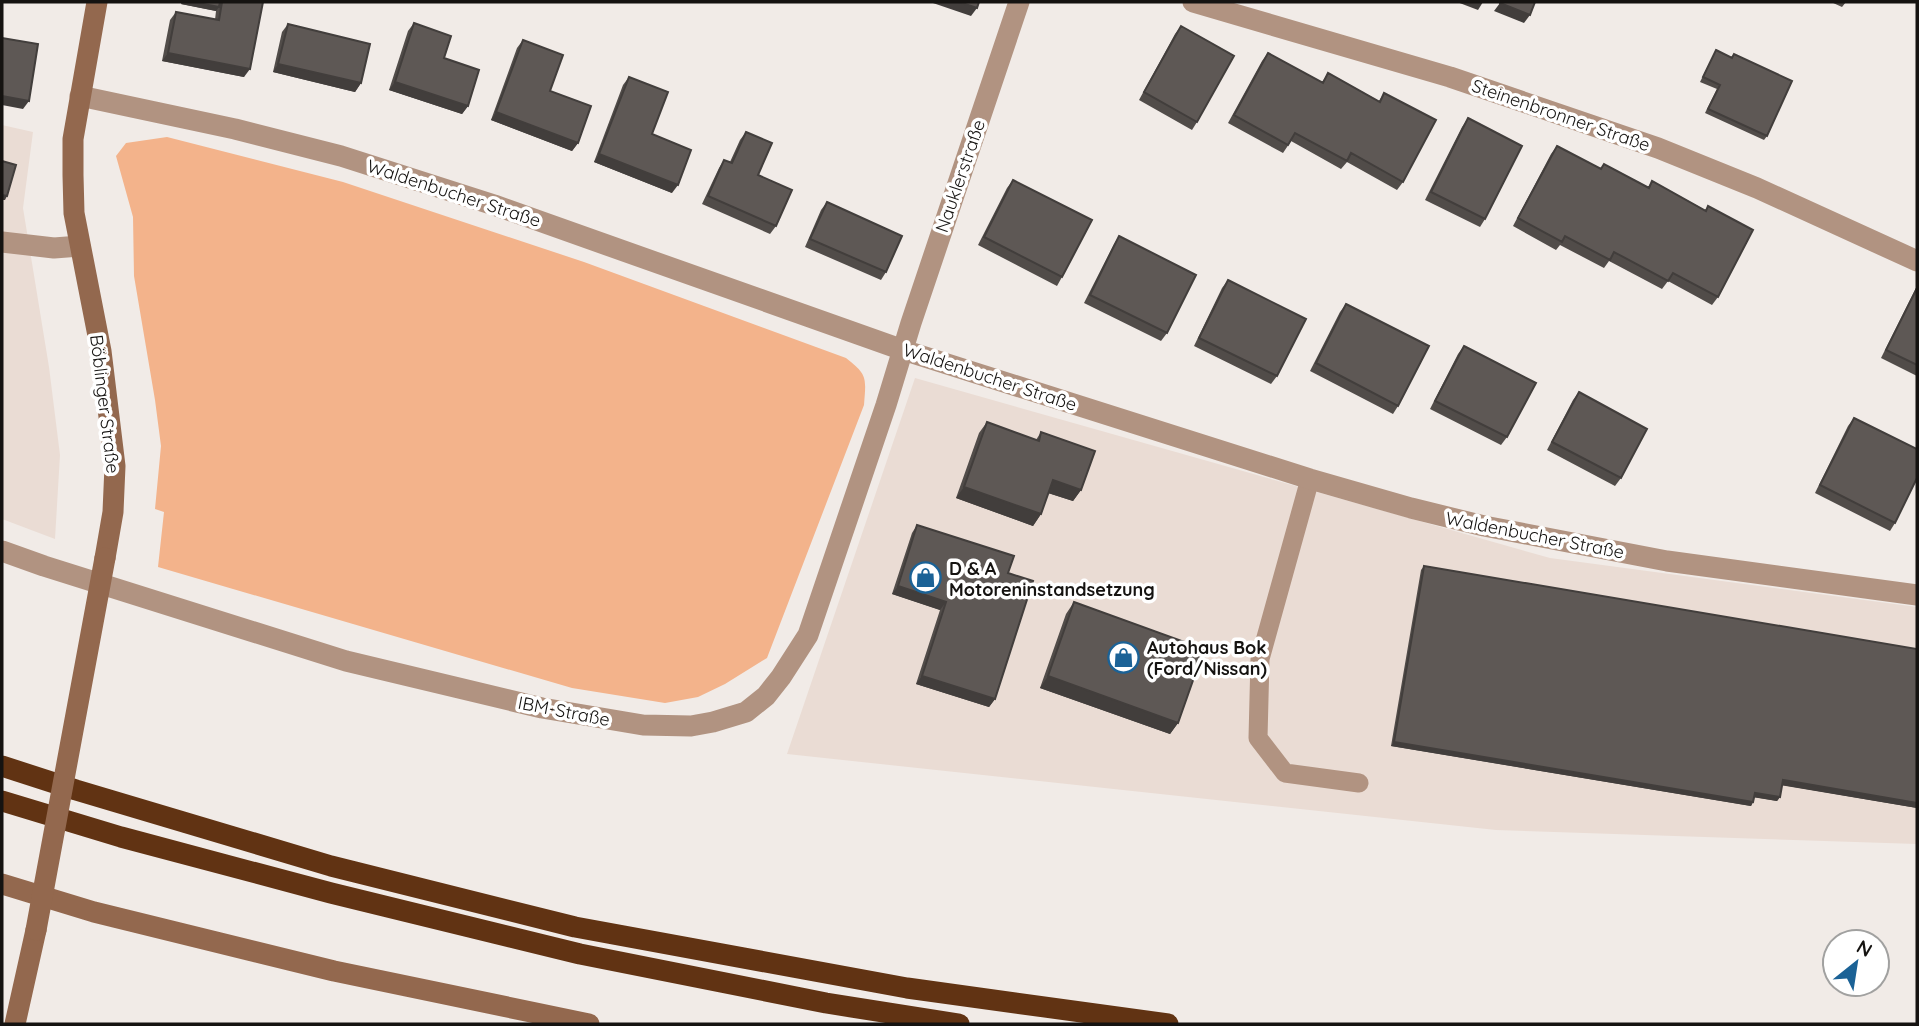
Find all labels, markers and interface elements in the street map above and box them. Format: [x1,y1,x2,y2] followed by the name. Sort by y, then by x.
[1469,74,1653,156] street label: Steinenbronner Straße
[930,117,990,235] street label: Nauklerstraße
[364,154,544,232] street label: Waldenbucher Straße
[85,333,125,475] street label: Böblinger Straße
[900,338,1080,416] street label: Waldenbucher Straße
[1444,506,1626,564] street label: Waldenbucher Straße
[949,557,1155,601] place label: D & A Motoreninstandsetzung
[909,561,943,595] shop icon: D & A Motoreninstandsetzung
[1147,636,1267,680] place label: Autohaus Bok (Ford/Nissan)
[1107,640,1141,674] shop icon: Autohaus Bok (Ford/Nissan)
[516,691,612,731] street label: IBM-Straße
[1821,928,1891,998] north arrow
[1852,934,1877,962] text: N

